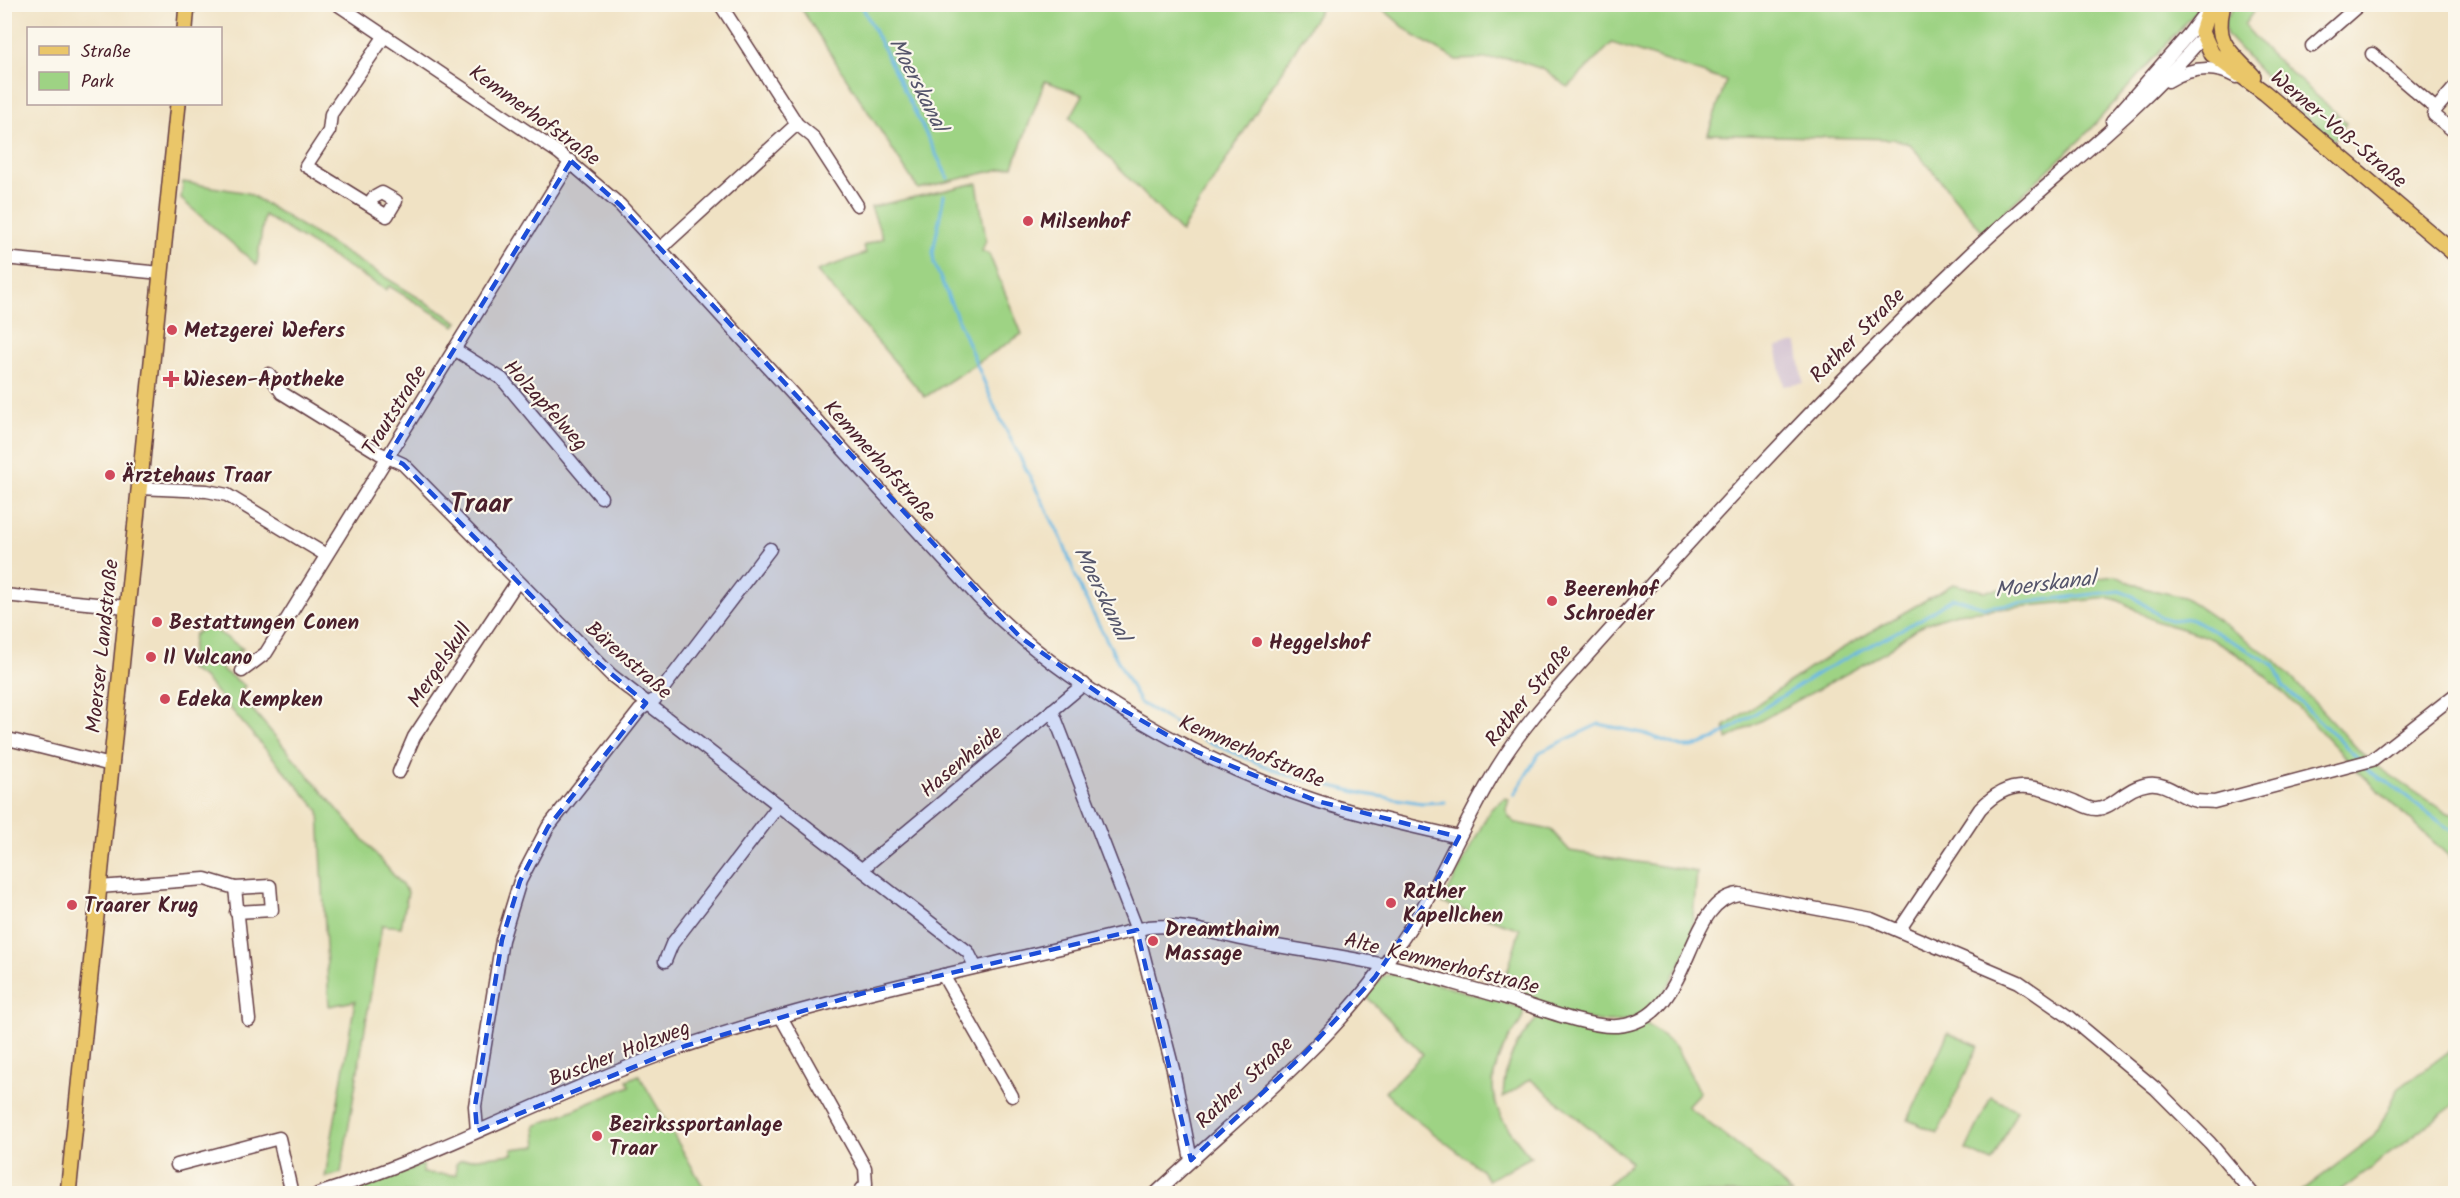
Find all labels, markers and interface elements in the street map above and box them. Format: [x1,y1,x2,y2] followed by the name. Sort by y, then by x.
[27,27,222,105] legend
[878,32,958,143] water label: Moerskanal
[81,38,131,67] text: Straße
[461,57,607,176] street label: Kemmerhofstraße
[2262,63,2414,198] street label: Werner-Voß-Straße
[81,68,114,97] text: Park
[1040,206,1131,239] place label: Milsenhof
[1021,214,1035,228] marker: Milsenhof
[1803,280,1914,392] street label: Rather Straße
[184,315,345,348] place label: Metzgerei Wefers
[165,323,179,337] marker: Metzgerei Wefers
[495,353,595,459] street label: Holzapfelweg
[354,358,437,463] street label: Trautstraße
[183,364,344,397] place label: Wiesen-Apotheke
[164,372,178,386] marker: Wiesen-Apotheke
[814,393,944,531] street label: Kemmerhofstraße
[122,460,273,493] place label: Ärztehaus Traar
[103,468,117,482] marker: Ärztehaus Traar
[450,483,513,526] district label: Traar
[1063,541,1141,652] water label: Moerskanal
[78,557,129,735] street label: Moerser Landstraße
[1993,561,2103,609] water label: Moerskanal
[1564,574,1659,631] place label: Beerenhof Schroeder
[1545,594,1559,608] marker: Beerenhof Schroeder
[169,607,359,640] place label: Bestattungen Conen
[577,614,679,709] street label: Bärenstraße
[150,615,164,629] marker: Bestattungen Conen
[400,617,481,715] street label: Mergelskull
[1269,627,1371,660] place label: Heggelshof
[1250,635,1264,649] marker: Heggelshof
[1477,637,1581,755] street label: Rather Straße
[163,642,253,675] place label: Il Vulcano
[144,650,158,664] marker: Il Vulcano
[177,684,323,717] place label: Edeka Kempken
[158,692,172,706] marker: Edeka Kempken
[1173,707,1330,798] street label: Kemmerhofstraße
[913,717,1011,807] street label: Hasenheide
[1403,876,1503,933] place label: Rather Kapellchen
[84,890,199,923] place label: Traarer Krug
[1384,896,1398,910] marker: Rather Kapellchen
[65,898,79,912] marker: Traarer Krug
[1165,914,1279,971] place label: Dreamthaim Massage
[1341,924,1543,1005] street label: Alte Kemmerhofstraße
[1146,934,1160,948] marker: Dreamthaim Massage
[544,1012,695,1097] street label: Buscher Holzweg
[1188,1028,1302,1137] street label: Rather Straße
[609,1109,782,1166] place label: Bezirkssportanlage Traar
[590,1129,604,1143] marker: Bezirkssportanlage Traar

